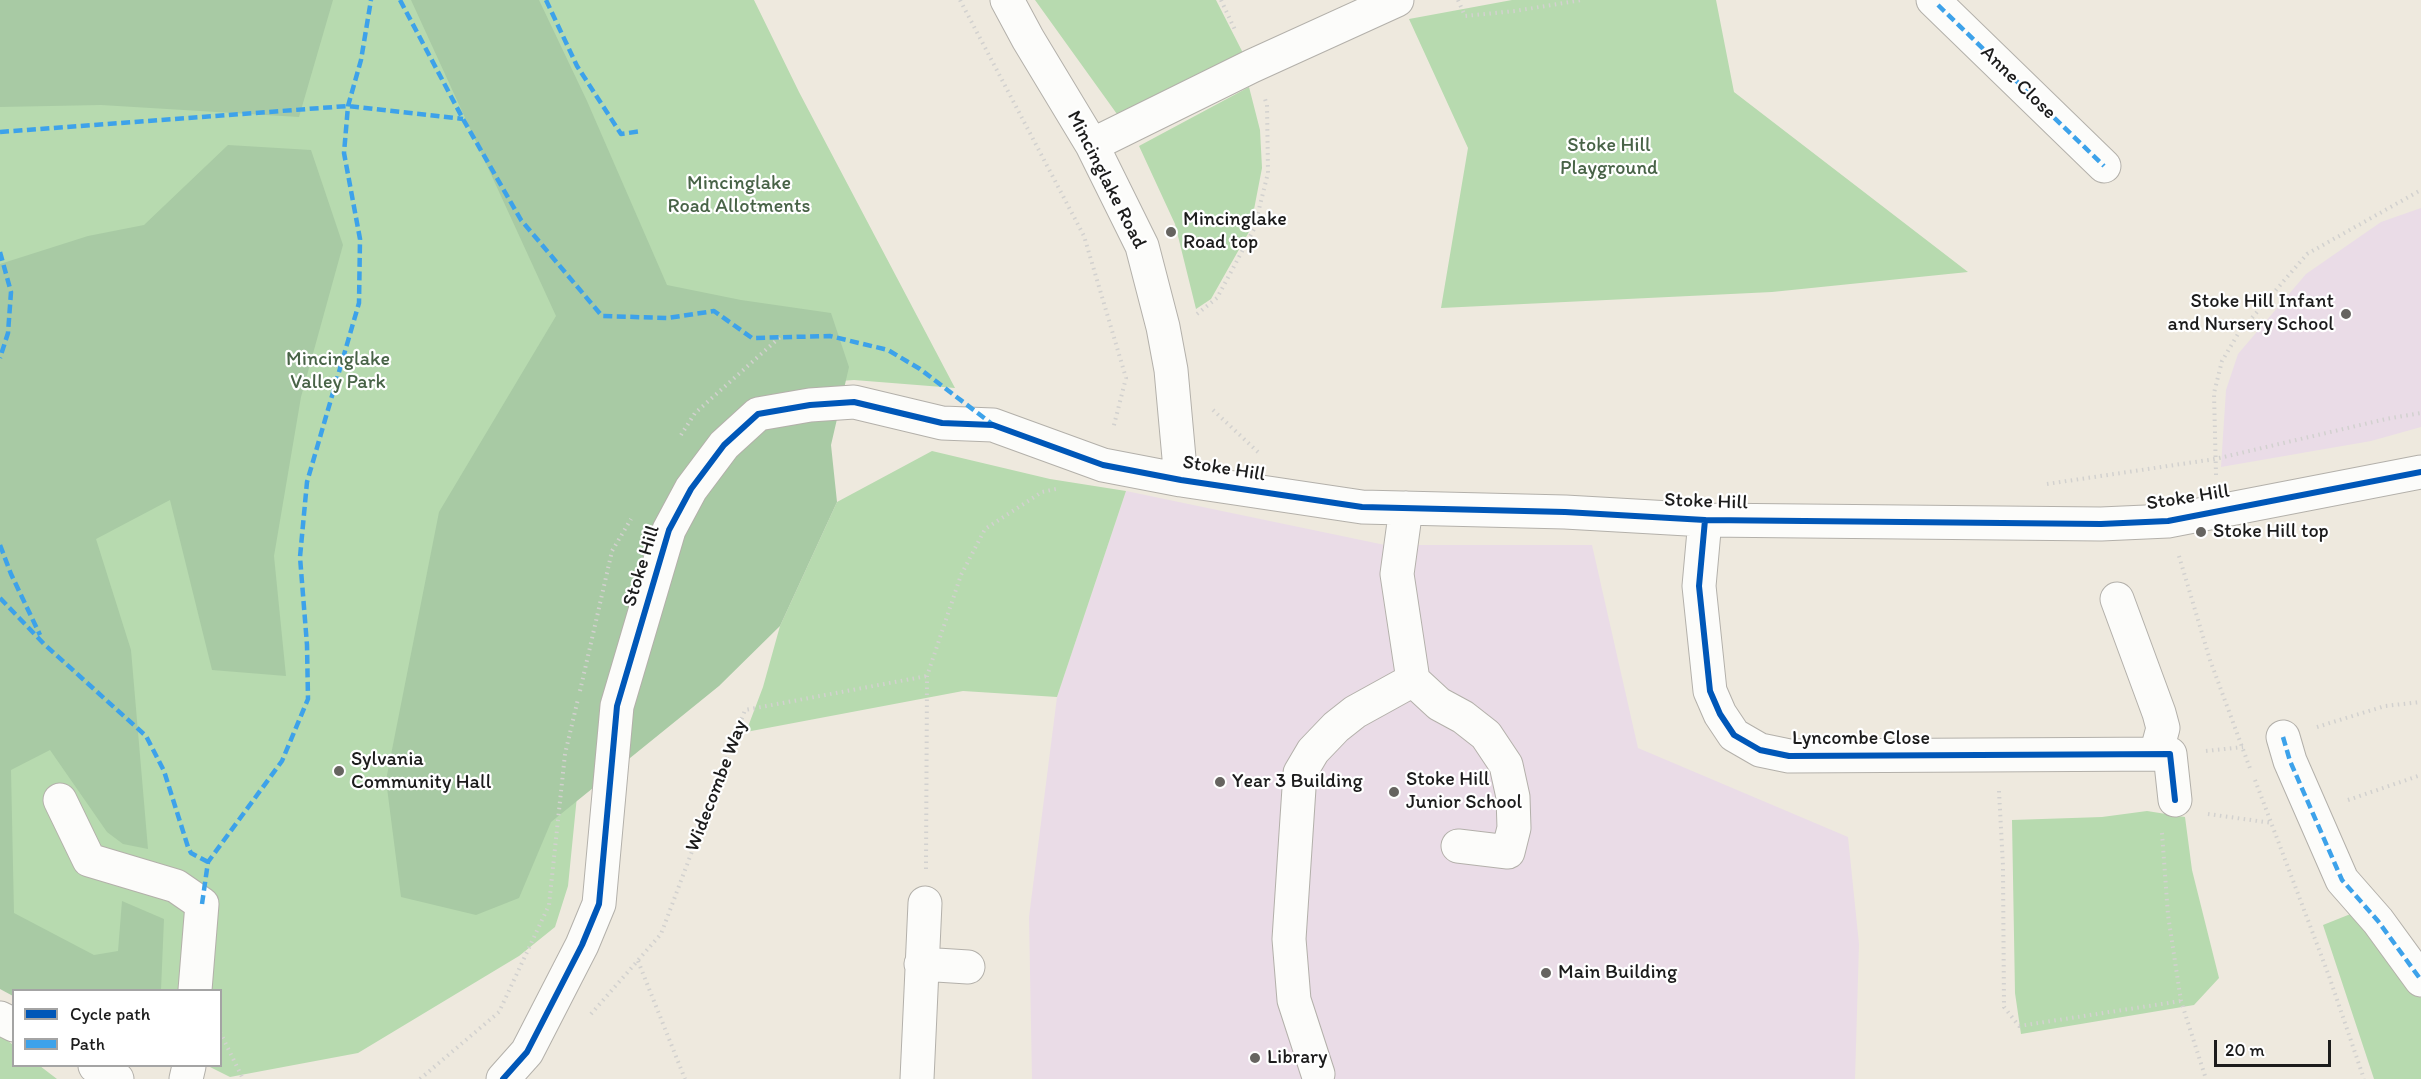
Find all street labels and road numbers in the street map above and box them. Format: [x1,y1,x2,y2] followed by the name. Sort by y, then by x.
[1975,41,2061,125] street label: Anne Close
[1061,107,1151,253] street label: Mincinglake Road
[1181,451,1267,487] street label: Stoke Hill
[2145,480,2231,516] street label: Stoke Hill
[1664,489,1748,515] street label: Stoke Hill
[618,523,666,609] street label: Stoke Hill
[681,717,753,855] street label: Widecombe Way
[1792,727,1930,751] street label: Lyncombe Close

